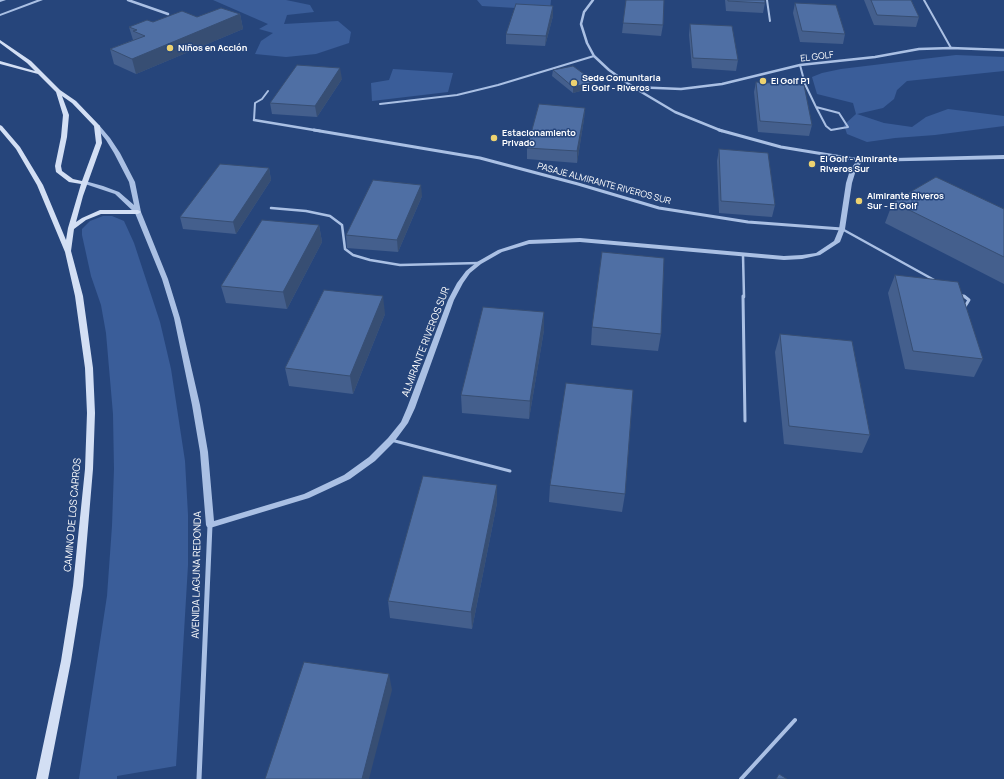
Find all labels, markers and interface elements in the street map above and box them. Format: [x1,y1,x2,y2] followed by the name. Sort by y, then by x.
[165,43,175,53] marker: Niños en Acción
[178,43,247,53] place label: Niños en Acción
[800,50,834,64] street label: EL GOLF
[582,73,661,94] place label: Sede Comunitaria El Golf - Riveros
[758,76,768,86] marker: El Golf P1
[771,76,810,86] place label: El Golf P1
[569,78,579,88] marker: Sede Comunitaria El Golf - Riveros
[502,128,576,149] place label: Estacionamiento Privado
[489,133,499,143] marker: Estacionamiento Privado
[820,154,898,175] place label: El Golf - Almirante Riveros Sur
[807,159,817,169] marker: El Golf - Almirante Riveros Sur
[536,161,672,207] street label: PASAJE ALMIRANTE RIVEROS SUR
[867,191,944,212] place label: Almirante Riveros Sur - El Golf
[854,196,864,206] marker: Almirante Riveros Sur - El Golf
[399,285,453,399] street label: ALMIRANTE RIVEROS SUR
[62,458,84,572] street label: CAMINO DE LOS CARROS
[190,511,204,639] street label: AVENIDA LAGUNA REDONDA

